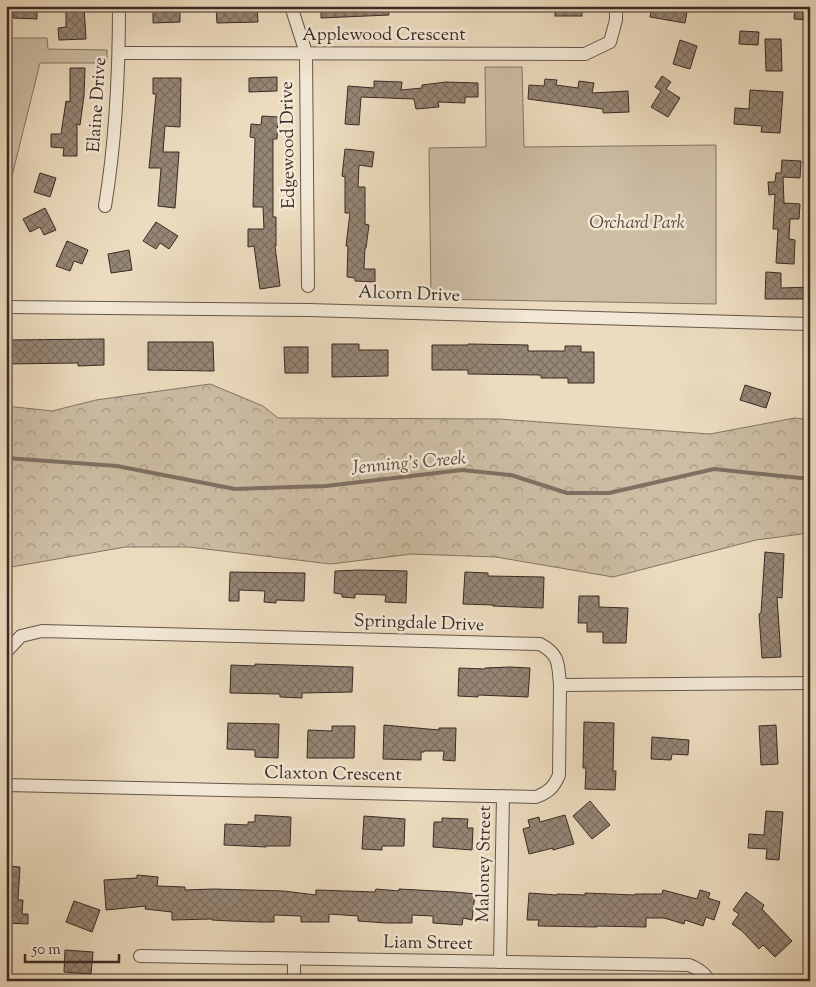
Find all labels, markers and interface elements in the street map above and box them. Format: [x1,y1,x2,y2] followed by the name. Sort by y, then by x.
[302,23,466,49] street label: Applewood Crescent
[82,57,114,153] street label: Elaine Drive
[275,81,303,209] street label: Edgewood Drive
[589,211,685,237] park label: Orchard Park
[358,280,460,310] street label: Alcorn Drive
[350,446,468,483] water label: Jenning's Creek
[353,609,485,639] street label: Springdale Drive
[264,761,402,789] street label: Claxton Crescent
[471,805,499,923] street label: Maloney Street
[383,930,473,958] street label: Liam Street
[25,932,119,964] scale bar
[31,940,61,961] text: 50 m

